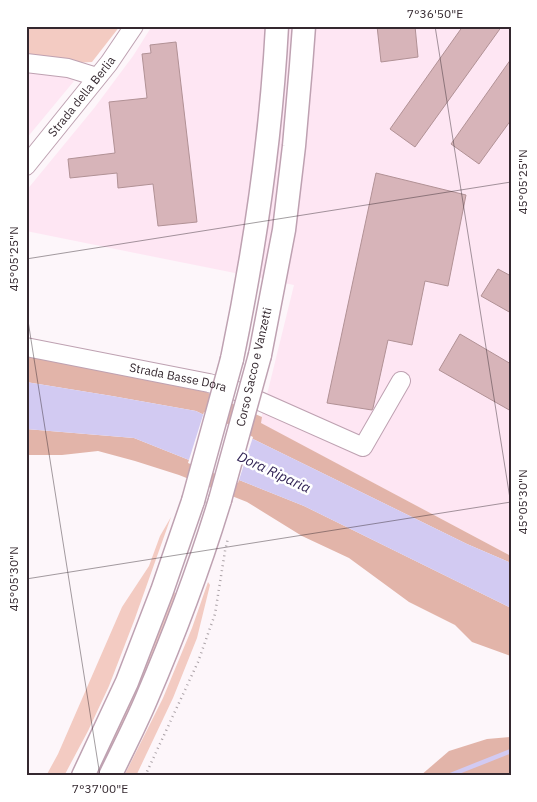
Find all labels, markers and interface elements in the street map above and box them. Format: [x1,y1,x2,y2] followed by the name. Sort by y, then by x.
[407,6,463,21] text: 7°36'50"E
[45,53,119,140] street label: Strada della Berlia
[515,149,530,215] text: 45°05'25"N
[6,226,21,292] text: 45°05'25"N
[233,306,275,428] street label: Corso Sacco e Vanzetti
[128,360,229,395] street label: Strada Basse Dora
[234,447,314,497] water label: Dora Riparia
[515,469,530,535] text: 45°05'30"N
[6,546,21,612] text: 45°05'30"N
[72,781,128,796] text: 7°37'00"E

